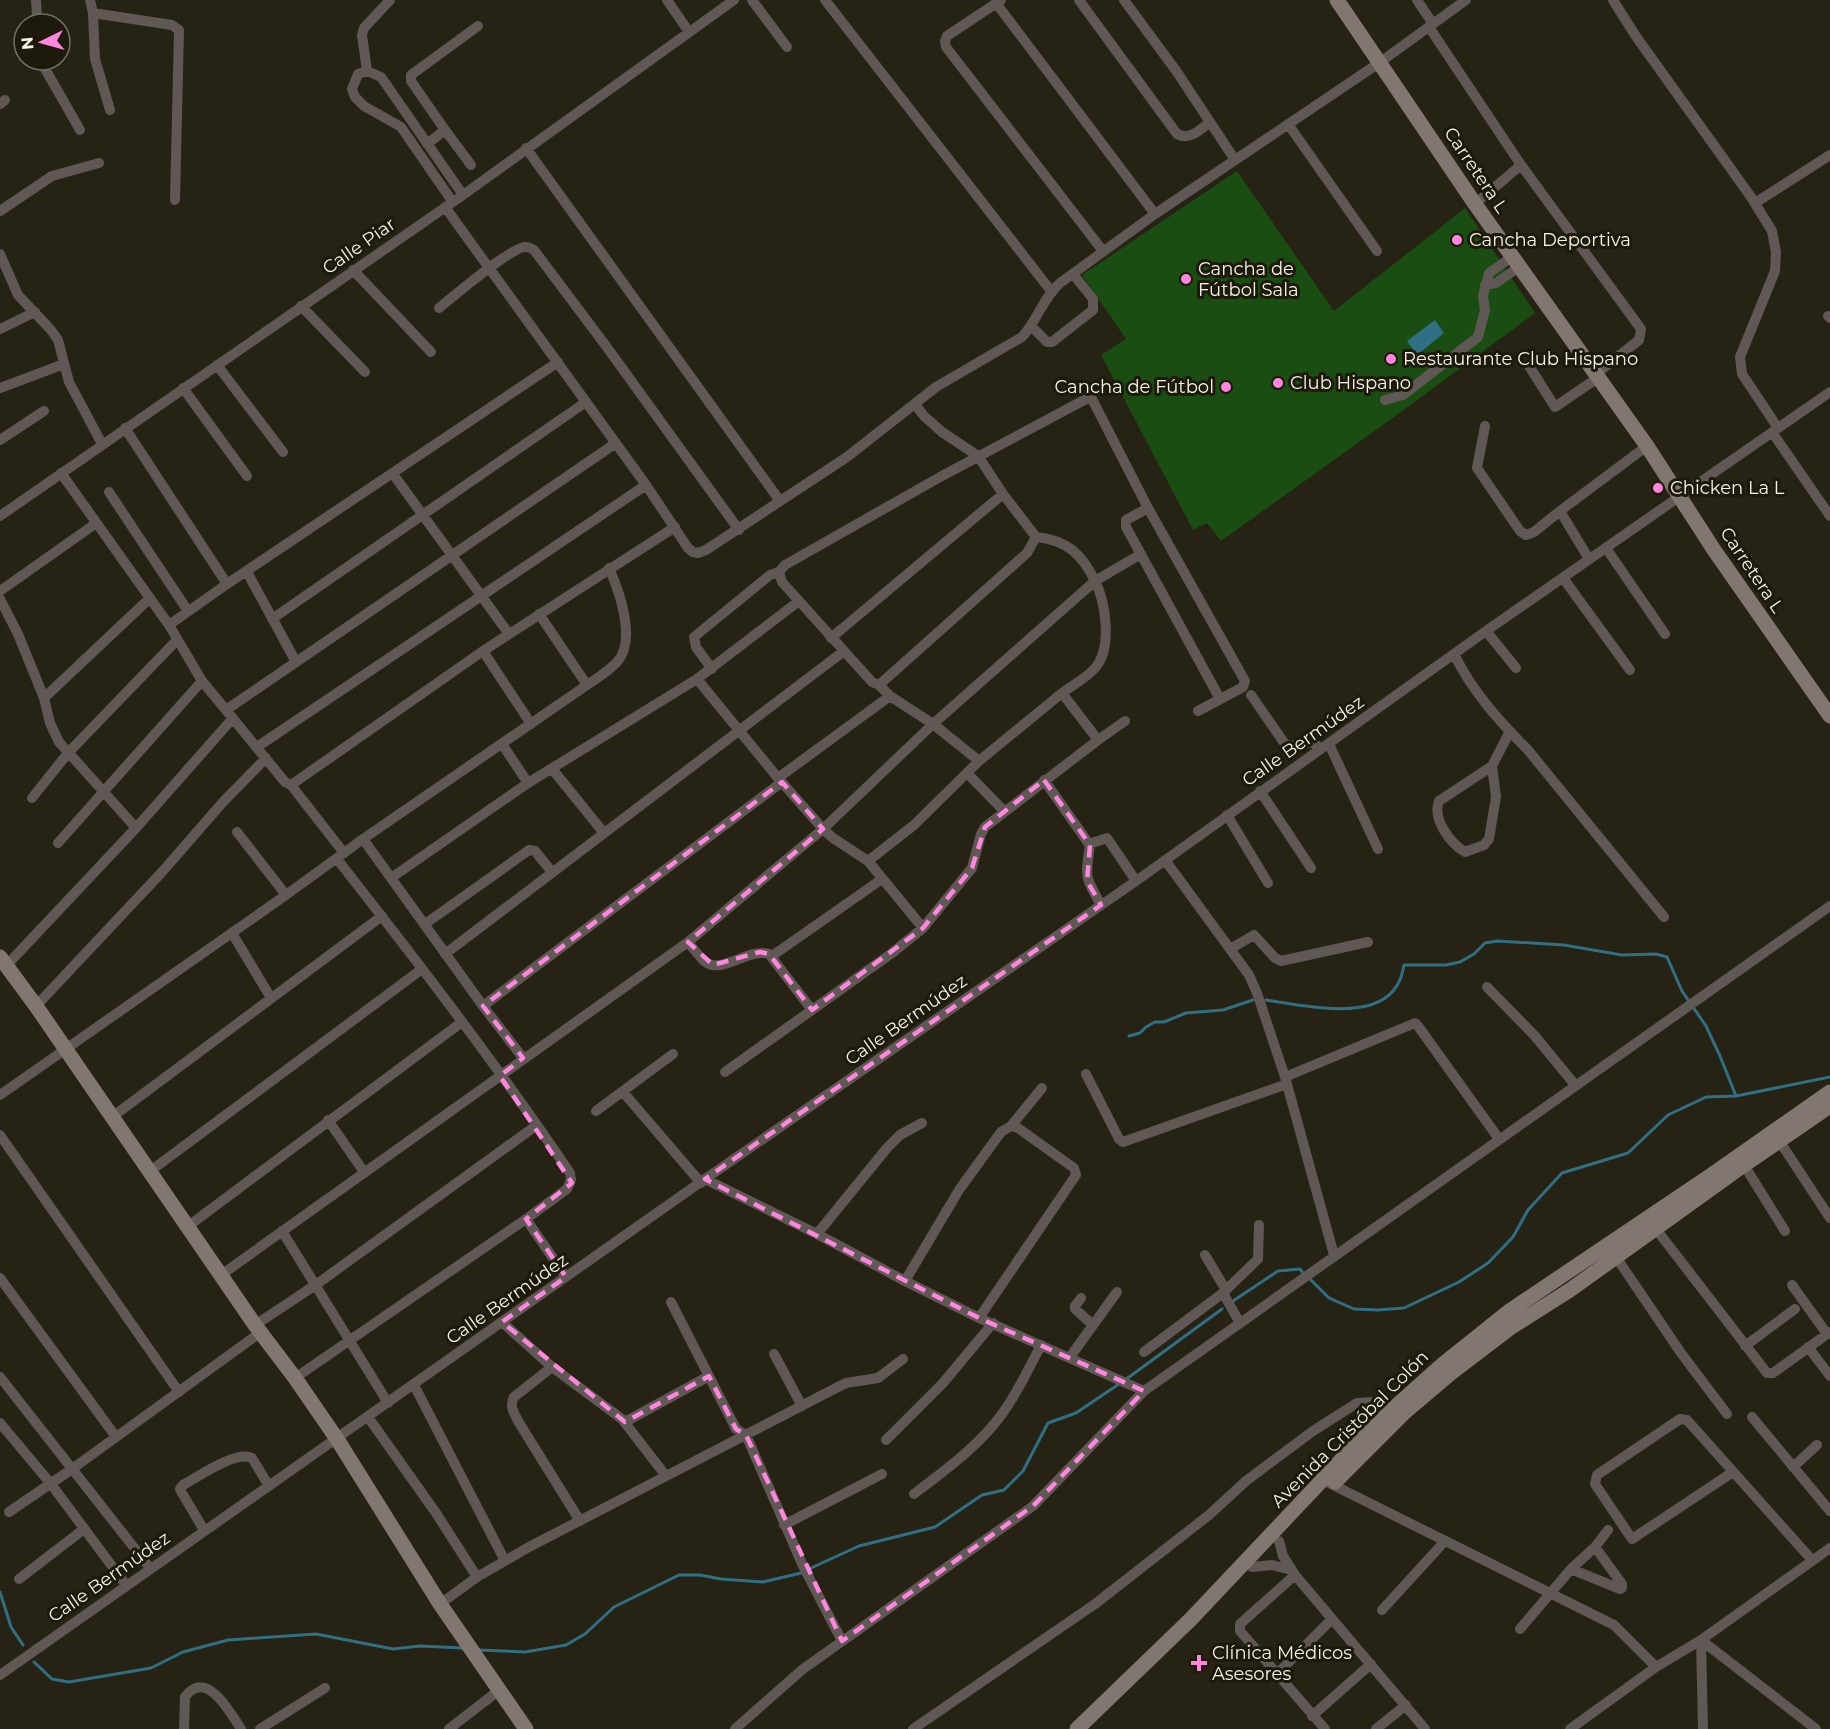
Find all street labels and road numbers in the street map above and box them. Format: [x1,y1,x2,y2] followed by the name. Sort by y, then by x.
[1439,123,1513,217] street label: Carretera L
[318,213,400,279] street label: Calle Piar
[1715,523,1789,617] street label: Carretera L
[1238,691,1368,791] street label: Calle Bermúdez
[841,970,971,1070] street label: Calle Bermúdez
[442,1249,572,1349] street label: Calle Bermúdez
[1267,1346,1433,1512] street label: Avenida Cristóbal Colón
[44,1527,174,1627] street label: Calle Bermúdez

